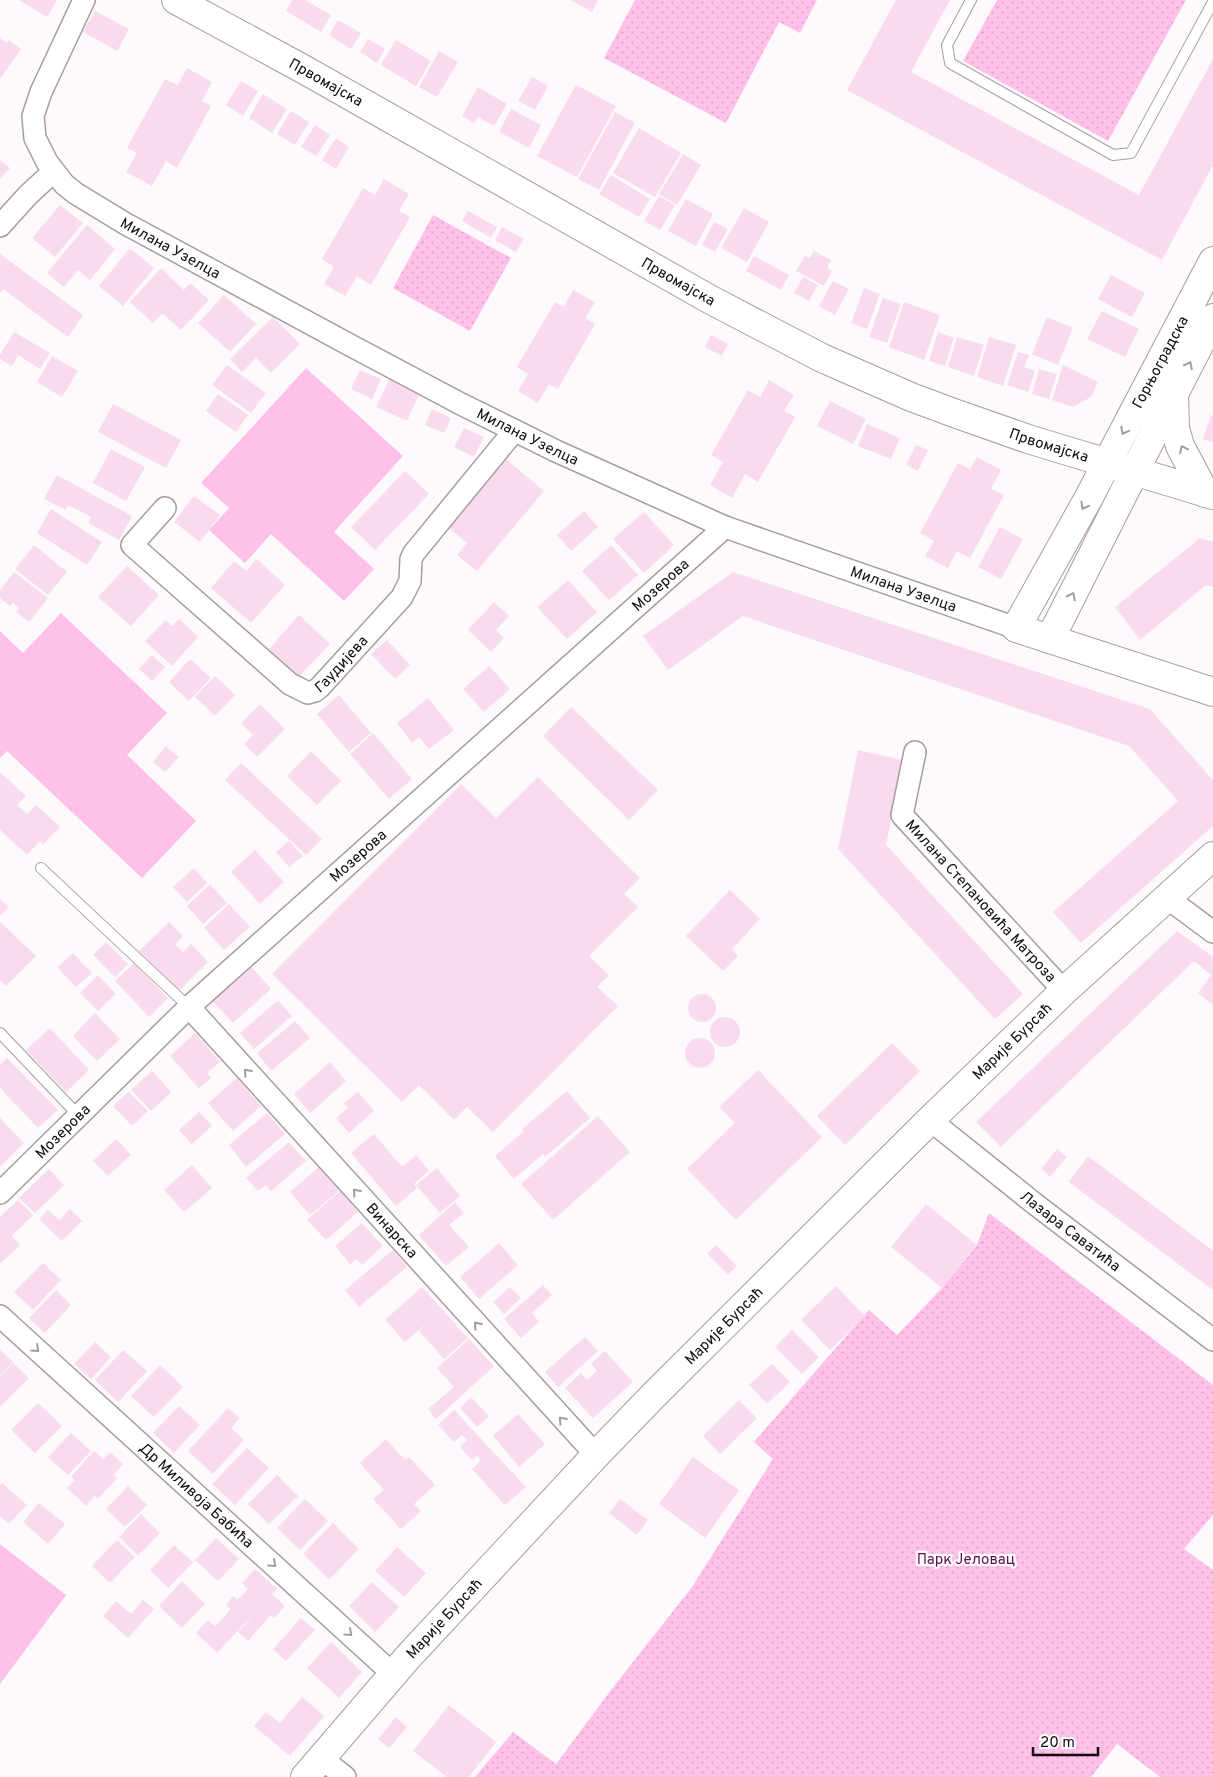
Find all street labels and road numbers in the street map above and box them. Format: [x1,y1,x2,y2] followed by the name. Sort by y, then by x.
[285,55,366,112] street label: Првомајска
[116,215,223,284] street label: Милана Узелца
[637,254,718,311] street label: Првомајска
[1129,313,1194,412] street label: Горњоградска
[473,405,581,471] street label: Милана Узелца
[1006,425,1091,468] street label: Првомајска
[629,555,694,616] street label: Мозерова
[847,563,959,618] street label: Милана Узелца
[312,632,373,698] street label: Гаудијева
[900,817,1059,987] street label: Милана Степановића Матроза
[327,826,391,887] street label: Мозерова
[969,1000,1057,1085] street label: Марије Бурсаћ
[32,1101,95,1164] street label: Мозерова
[1015,1188,1124,1277] street label: Лазара Саватића
[361,1200,421,1263] street label: Винарска
[682,1283,768,1370] street label: Марије Бурсаћ
[135,1439,257,1553] street label: Др Миливоја Бабића
[403,1575,487,1664] street label: Марије Бурсаћ

